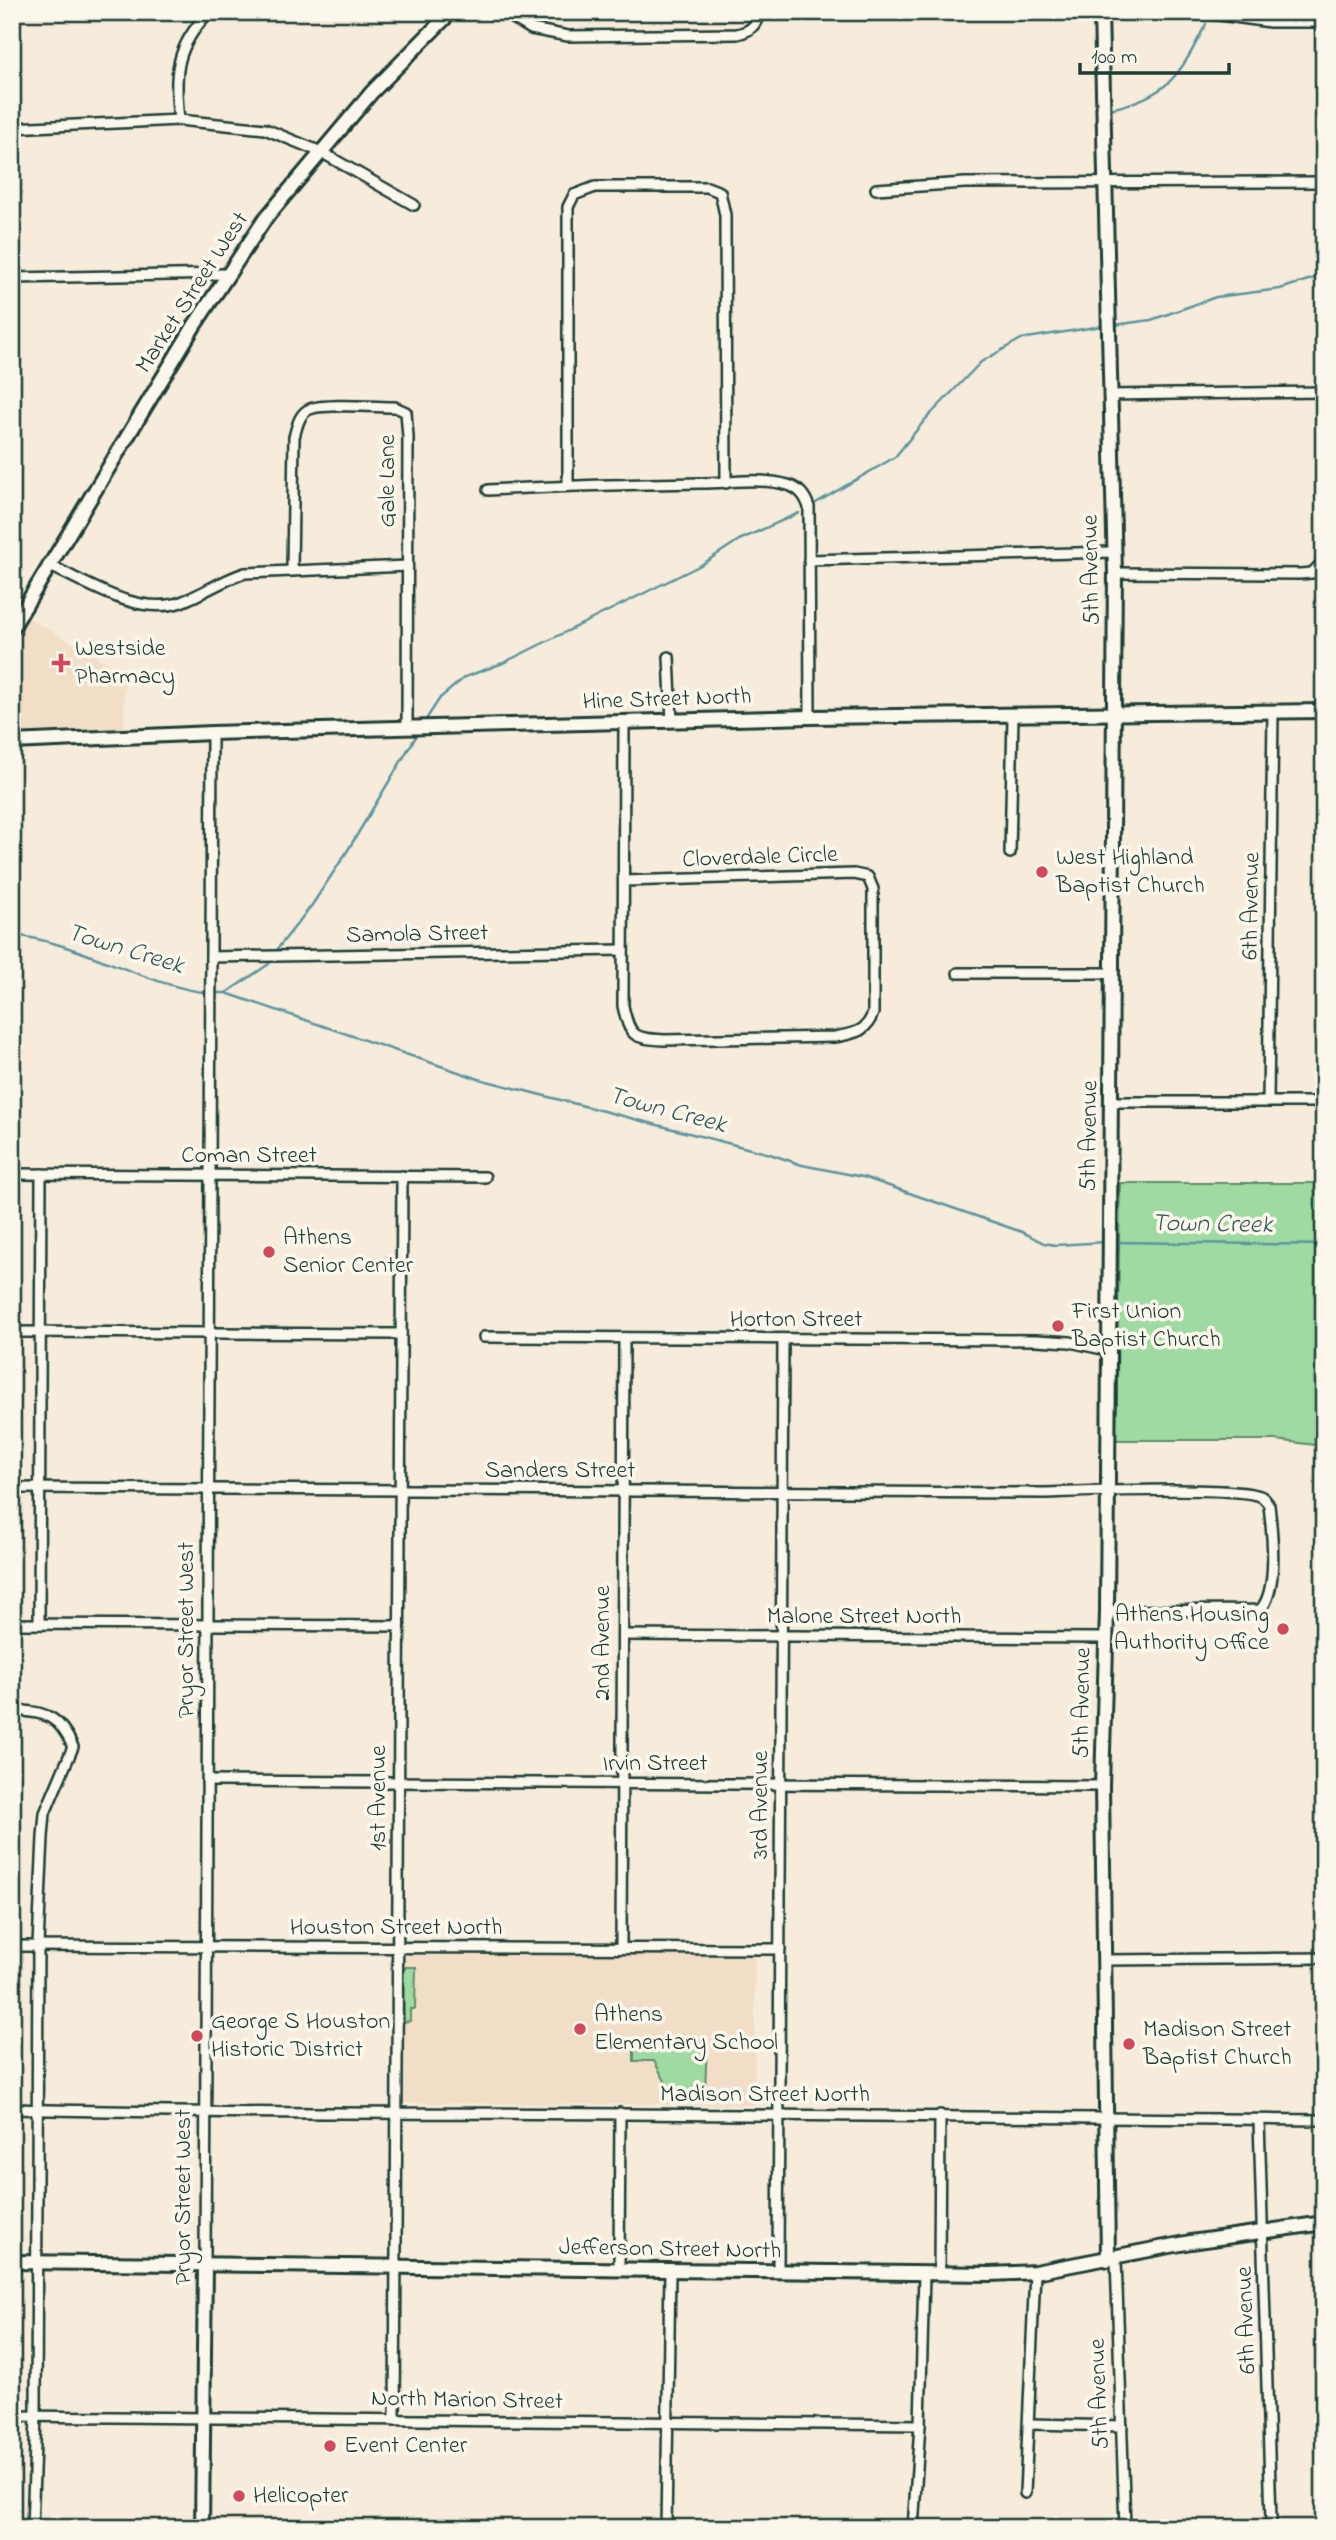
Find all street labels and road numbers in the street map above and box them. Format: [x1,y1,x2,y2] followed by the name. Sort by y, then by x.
[128,205,258,381] street label: Market Street West
[371,434,406,528] street label: Gale Lane
[1074,514,1110,626] street label: 5th Avenue
[582,680,752,720] street label: Hine Street North
[682,838,839,878] street label: Cloverdale Circle
[1234,852,1270,960] street label: 6th Avenue
[346,916,488,954] street label: Samola Street
[1072,1080,1108,1192] street label: 5th Avenue
[181,1139,317,1174] street label: Coman Street
[730,1303,862,1338] street label: Horton Street
[485,1454,635,1489] street label: Sanders Street
[170,1542,206,1718] street label: Pryor Street West
[586,1585,621,1701] street label: 2nd Avenue
[767,1600,961,1635] street label: Malone Street North
[1065,1647,1101,1759] street label: 5th Avenue
[362,1745,397,1851] street label: 1st Avenue
[603,1747,707,1782] street label: Irvin Street
[744,1750,779,1859] street label: 3rd Avenue
[290,1911,502,1946] street label: Houston Street North
[660,2078,870,2113] street label: Madison Street North
[167,2109,203,2285] street label: Pryor Street West
[558,2231,782,2269] street label: Jefferson Street North
[1228,2265,1266,2374] street label: 6th Avenue
[1081,2338,1119,2450] street label: 5th Avenue
[371,2382,563,2420] street label: North Marion Street

